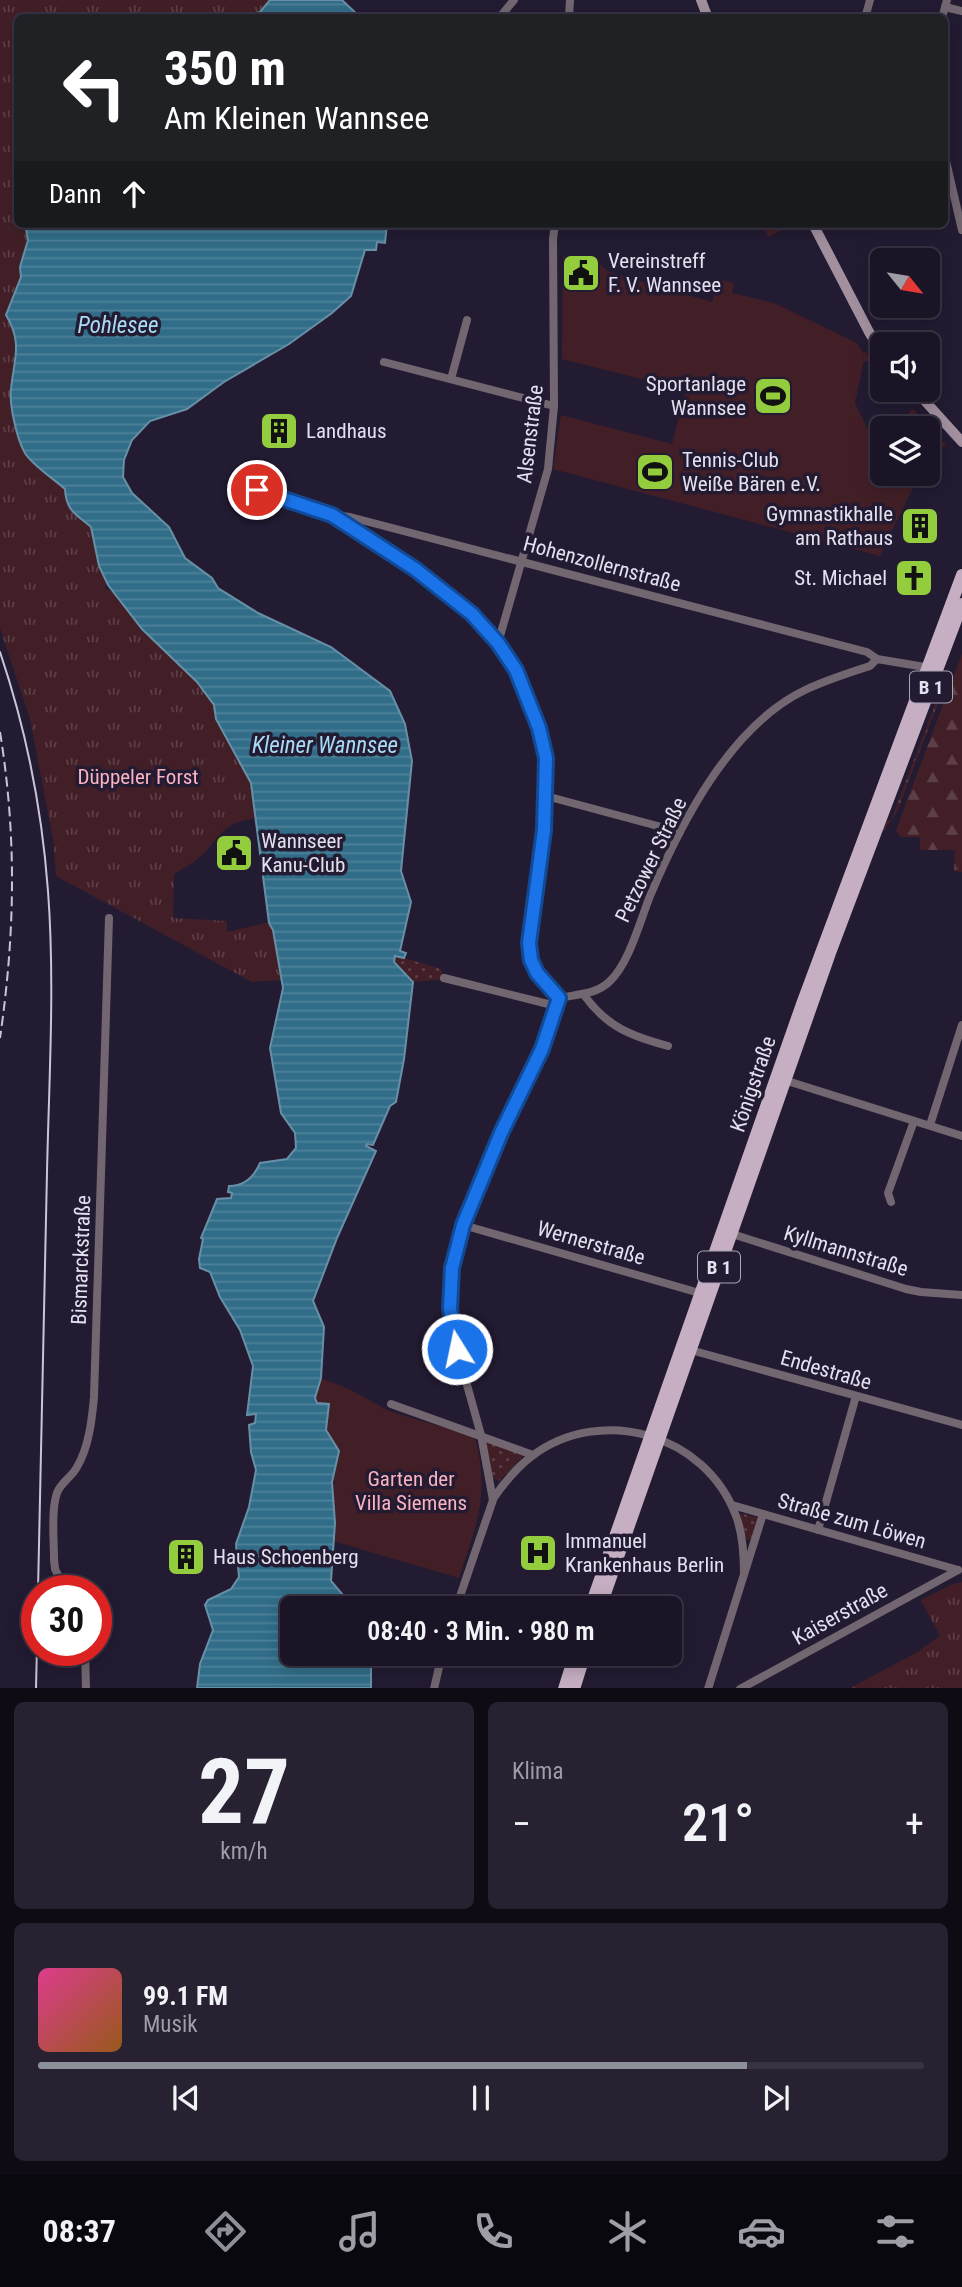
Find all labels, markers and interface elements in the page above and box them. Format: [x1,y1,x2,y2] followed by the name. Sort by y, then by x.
[164,40,286,97] text: 350 m
[49,42,140,133] icon: left
[164,99,429,137] text: Am Kleinen Wannsee
[115,175,153,213] icon: ahead
[49,179,101,209] text: Dann
[870,248,940,318] north arrow
[870,248,940,486] map controls
[608,249,721,297] place label: Vereinstreff F. V. Wannsee
[560,252,602,294] public building icon: Vereinstreff F. V. Wannsee
[78,312,158,339] water label: Pohlesee
[870,332,940,402] button: sound
[646,372,746,420] place label: Sportanlage Wannsee
[752,375,794,417] sports icon: Sportanlage Wannsee
[512,383,548,485] street label: Alsenstraße
[258,410,300,452] building icon: Landhaus
[870,416,940,486] button: layers
[306,419,387,443] place label: Landhaus
[682,448,821,496] place label: Tennis-Club Weiße Bären e.V.
[634,451,676,493] sports icon: Tennis-Club Weiße Bären e.V.
[227,460,287,520] pin
[238,471,276,509] icon: arrive
[766,502,893,550] place label: Gymnastikhalle am Rathaus
[899,505,941,547] building icon: Gymnastikhalle am Rathaus
[521,531,684,597] street label: Hohenzollernstraße
[893,557,935,599] church icon: St. Michael
[794,566,887,590] place label: St. Michael
[910,672,952,702] road number: B 1
[252,732,398,759] water label: Kleiner Wannsee
[77,765,199,789] park label: Düppeler Forst
[610,794,692,926] street label: Petzower Straße
[261,829,345,877] place label: Wannseer Kanu-Club
[213,832,255,874] public building icon: Wannseer Kanu-Club
[725,1033,781,1135] street label: Königstraße
[67,1195,95,1325] street label: Bismarckstraße
[534,1216,648,1270] street label: Wernerstraße
[781,1221,911,1281] street label: Kyllmannstraße
[698,1252,740,1282] road number: B 1
[420,1312,494,1386] position arrow
[778,1346,874,1394] street label: Endestraße
[355,1467,467,1515] park label: Garten der Villa Siemens
[775,1488,929,1554] street label: Straße zum Löwen
[565,1529,724,1577] place label: Immanuel Krankenhaus Berlin
[517,1532,559,1574] hospital icon: Immanuel Krankenhaus Berlin
[165,1536,207,1578] building icon: Haus Schoenberg
[213,1545,359,1569] place label: Haus Schoenberg
[21,1575,112,1666] speed limit sign: 30
[788,1578,892,1650] street label: Kaiserstraße
[367,1616,595,1646] text: 08:40 · 3 Min. · 980 m
[198,1739,290,1845] text: 27
[512,1758,563,1785] text: Klima
[682,1793,754,1854] text: 21°
[512,1802,531,1846] text: −
[905,1802,924,1846] text: +
[220,1838,268,1865] text: km/h
[143,1981,228,2011] text: 99.1 FM
[143,2011,198,2038] text: Musik
[167,2079,205,2117] icon: previous
[462,2079,500,2117] icon: pause
[757,2079,795,2117] icon: next
[201,2207,250,2256] icon: directions
[335,2207,384,2256] icon: music
[469,2207,518,2256] icon: phone
[603,2207,652,2256] icon: climate
[737,2207,786,2256] icon: car
[871,2207,920,2256] icon: filters
[42,2212,116,2250] text: 08:37

